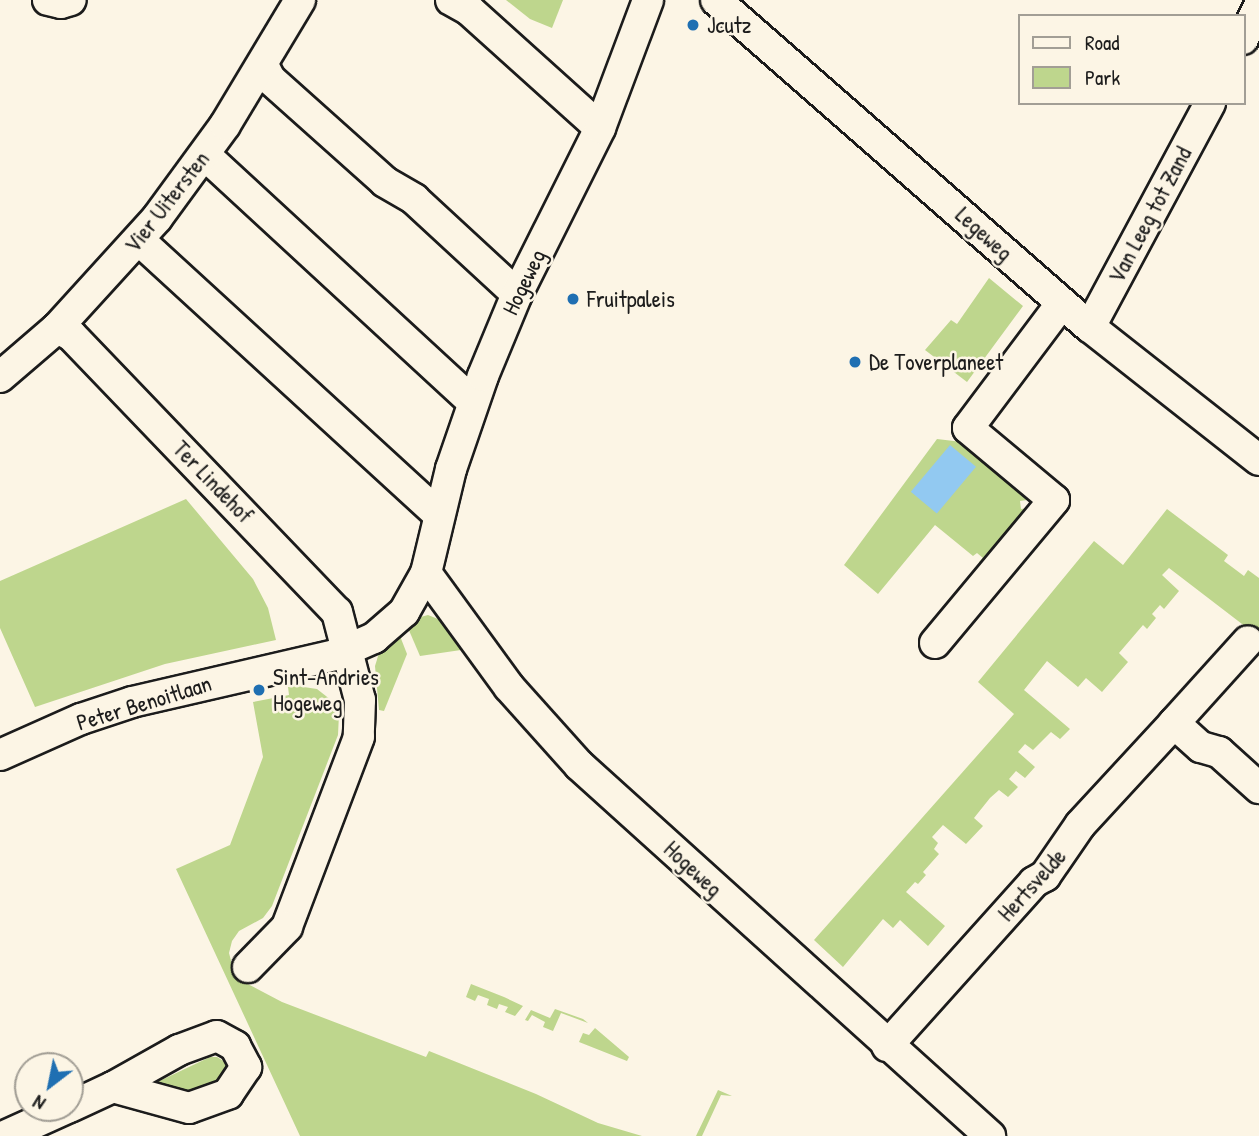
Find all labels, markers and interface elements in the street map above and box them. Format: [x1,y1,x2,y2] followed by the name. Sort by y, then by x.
[707,11,751,39] place label: Jcutz
[1018,14,1245,105] legend
[685,17,701,33] marker: Jcutz
[1085,28,1119,57] text: Road
[1085,63,1120,92] text: Park
[1103,142,1197,288] street label: Van Leeg tot Zand
[119,146,215,258] street label: Vier Uitersten
[950,201,1018,267] street label: Legeweg
[496,245,552,319] street label: Hogeweg
[587,285,675,313] place label: Fruitpaleis
[565,291,581,307] marker: Fruitpaleis
[869,348,1003,376] place label: De Toverplaneet
[847,354,863,370] marker: De Toverplaneet
[167,435,259,529] street label: Ter Lindehof
[273,663,379,717] place label: Sint-Andries Hogeweg
[73,669,215,737] street label: Peter Benoitlaan
[251,682,267,698] marker: Sint-Andries Hogeweg
[658,835,728,903] street label: Hogeweg
[992,843,1072,927] street label: Hertsvelde
[14,1052,84,1122] north arrow
[28,1089,50,1117] text: N

